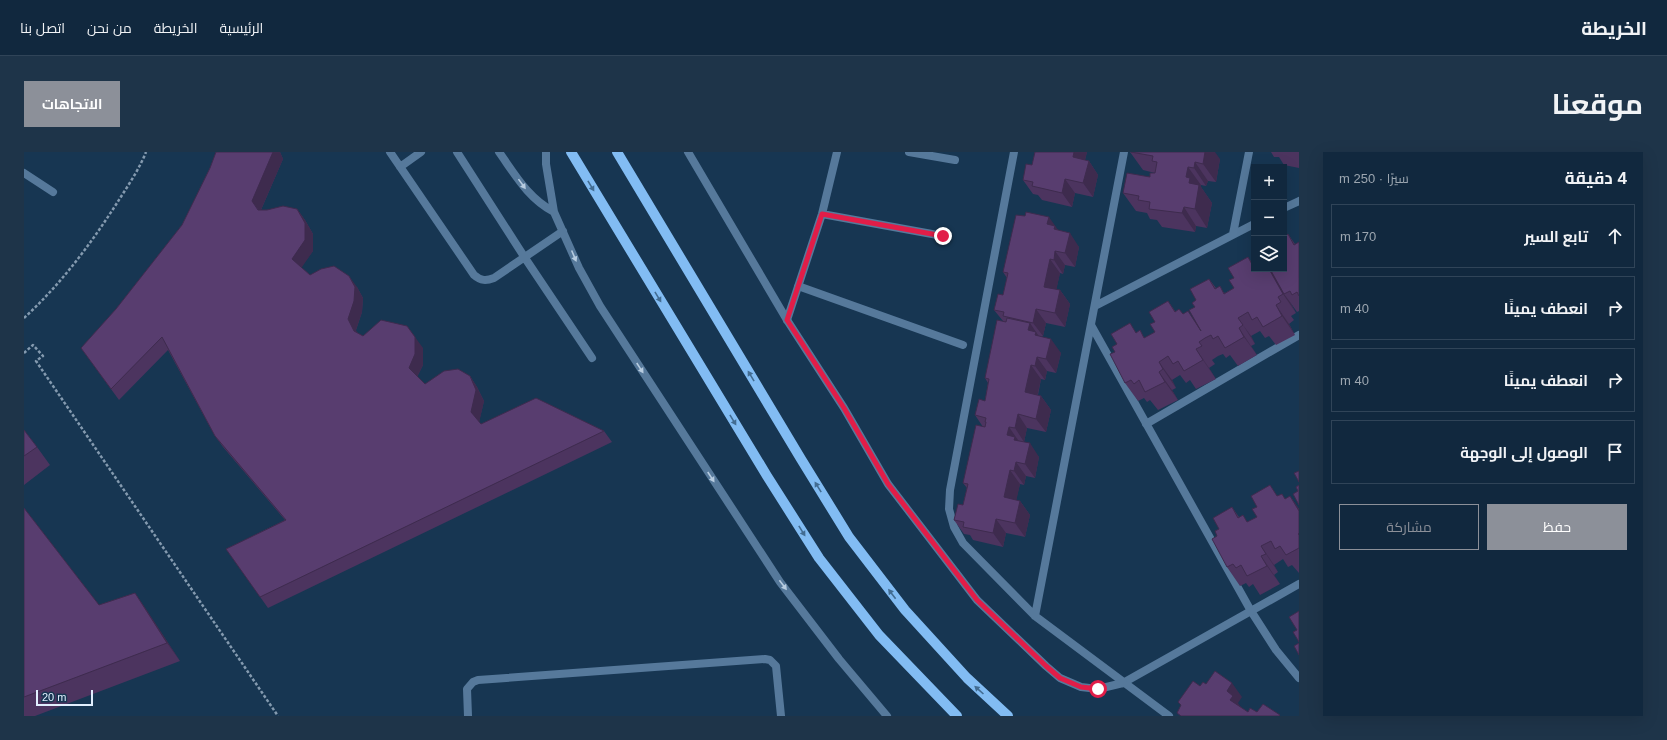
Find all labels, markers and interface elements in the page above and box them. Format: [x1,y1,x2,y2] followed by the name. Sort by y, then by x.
[1581,18,1647,39] text: الخريطة
[20,20,65,36] text: اتصل بنا
[87,20,132,36] text: من نحن
[154,20,197,36] text: الخريطة
[219,20,263,36] text: الرئيسية
[24,81,120,127] button: الاتجاهات
[1552,89,1643,120] text: موقعنا
[1251,164,1287,272] map controls
[1251,164,1287,200] button: +
[1565,169,1627,188] text: 4 دقيقة
[1339,171,1409,186] text: سيرًا · 250 m
[517,179,525,189] one-way arrow
[588,180,595,192] one-way arrow
[1251,200,1287,236] button: −
[1604,225,1626,247] icon: ahead
[934,227,952,245] route end
[1524,228,1588,245] text: تابع السير
[1340,229,1376,244] text: 170 m
[1251,236,1287,272] button: layers
[571,250,577,262] one-way arrow
[655,291,662,303] one-way arrow
[1604,297,1626,319] icon: right
[1504,300,1588,317] text: انعطف يمينًا
[1340,301,1369,316] text: 40 m
[636,363,644,373] one-way arrow
[1604,369,1626,391] icon: right
[747,371,755,381] one-way arrow
[1504,372,1588,389] text: انعطف يمينًا
[1340,373,1369,388] text: 40 m
[729,415,737,425] one-way arrow
[1604,441,1626,463] icon: arrive
[1460,444,1588,461] text: الوصول إلى الوجهة
[707,471,715,482] one-way arrow
[814,482,822,492] one-way arrow
[1339,504,1479,550] button: مشاركة
[1487,504,1627,550] button: حفظ
[798,525,805,536] one-way arrow
[778,580,786,590] one-way arrow
[888,588,896,599] one-way arrow
[1089,680,1107,698] route start
[975,686,984,695] one-way arrow
[36,688,93,707] scale bar
[42,691,66,703] text: 20 m

